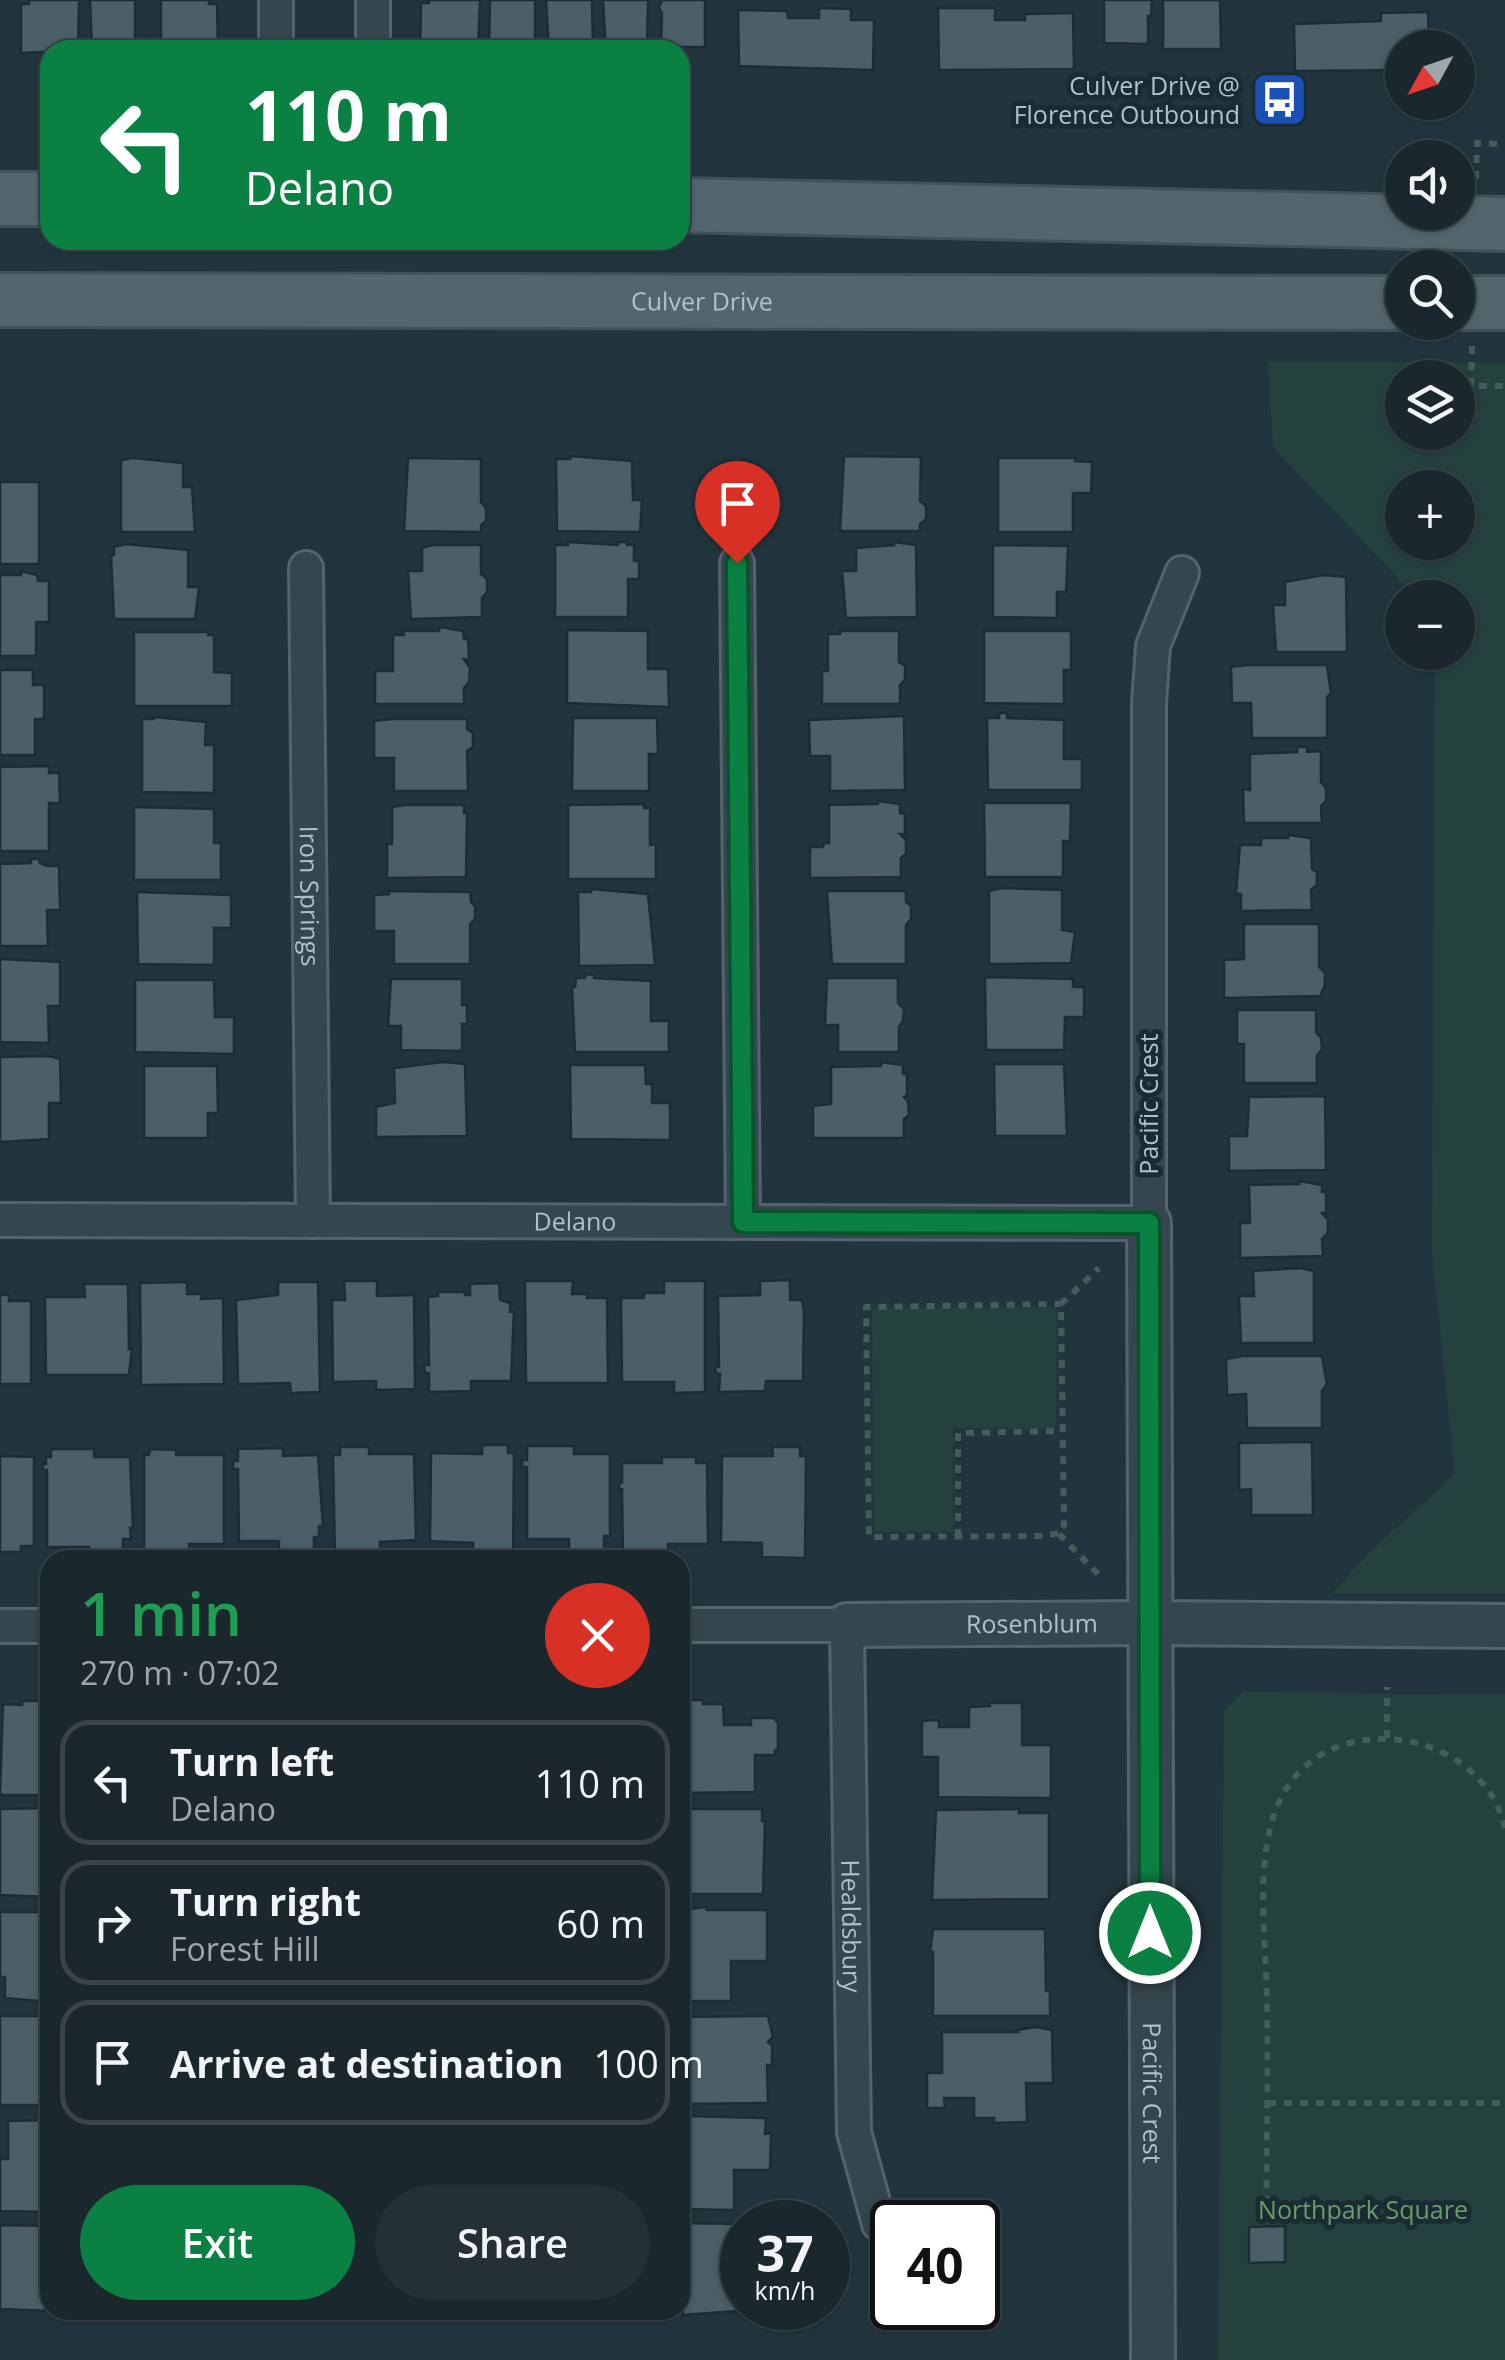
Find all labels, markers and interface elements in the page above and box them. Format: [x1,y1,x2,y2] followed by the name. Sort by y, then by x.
[1385,30,1475,120] north arrow
[1385,30,1475,670] map controls
[245,66,452,162] text: 110 m
[1014,68,1240,131] place label: Culver Drive @ Florence Outbound
[1249,70,1309,130] bus stop icon: Culver Drive @ Florence Outbound
[80,80,210,210] icon: left
[1385,140,1475,230] button: sound
[245,157,394,218] text: Delano
[1385,250,1475,340] button: search
[631,283,773,318] street label: Culver Drive
[1385,360,1475,450] button: layers
[695,461,780,564] pin
[1385,470,1475,560] button: +
[710,476,765,531] icon: arrive
[1385,580,1475,670] button: −
[293,826,328,966] street label: Iron Springs
[1131,1033,1165,1175] street label: Pacific Crest
[534,1203,616,1238] street label: Delano
[80,1572,242,1654] text: 1 min
[545,1583,650,1688] button: close
[966,1605,1098,1640] street label: Rosenblum
[80,1651,279,1694] text: 270 m · 07:02
[170,1735,334,1787] text: Turn left
[85,1755,140,1810] icon: left
[535,1757,645,1809] text: 110 m
[170,1787,276,1830] text: Delano
[834,1859,870,1993] street label: Healdsbury
[170,1875,361,1927] text: Turn right
[1098,1881,1202,1985] position arrow
[85,1895,140,1950] icon: right
[556,1897,645,1949] text: 60 m
[170,1927,320,1970] text: Forest Hill
[1136,2022,1170,2164] street label: Pacific Crest
[85,2035,140,2090] icon: arrive
[170,2037,564,2089] text: Arrive at destination
[594,2037,704,2089] text: 100 m
[80,2185,355,2300] button: Exit
[375,2185,650,2300] button: Share
[1258,2192,1468,2226] park label: Northpark Square
[870,2200,1000,2330] speed limit sign: 40
[756,2219,814,2287] text: 37
[755,2273,815,2307] text: km/h

